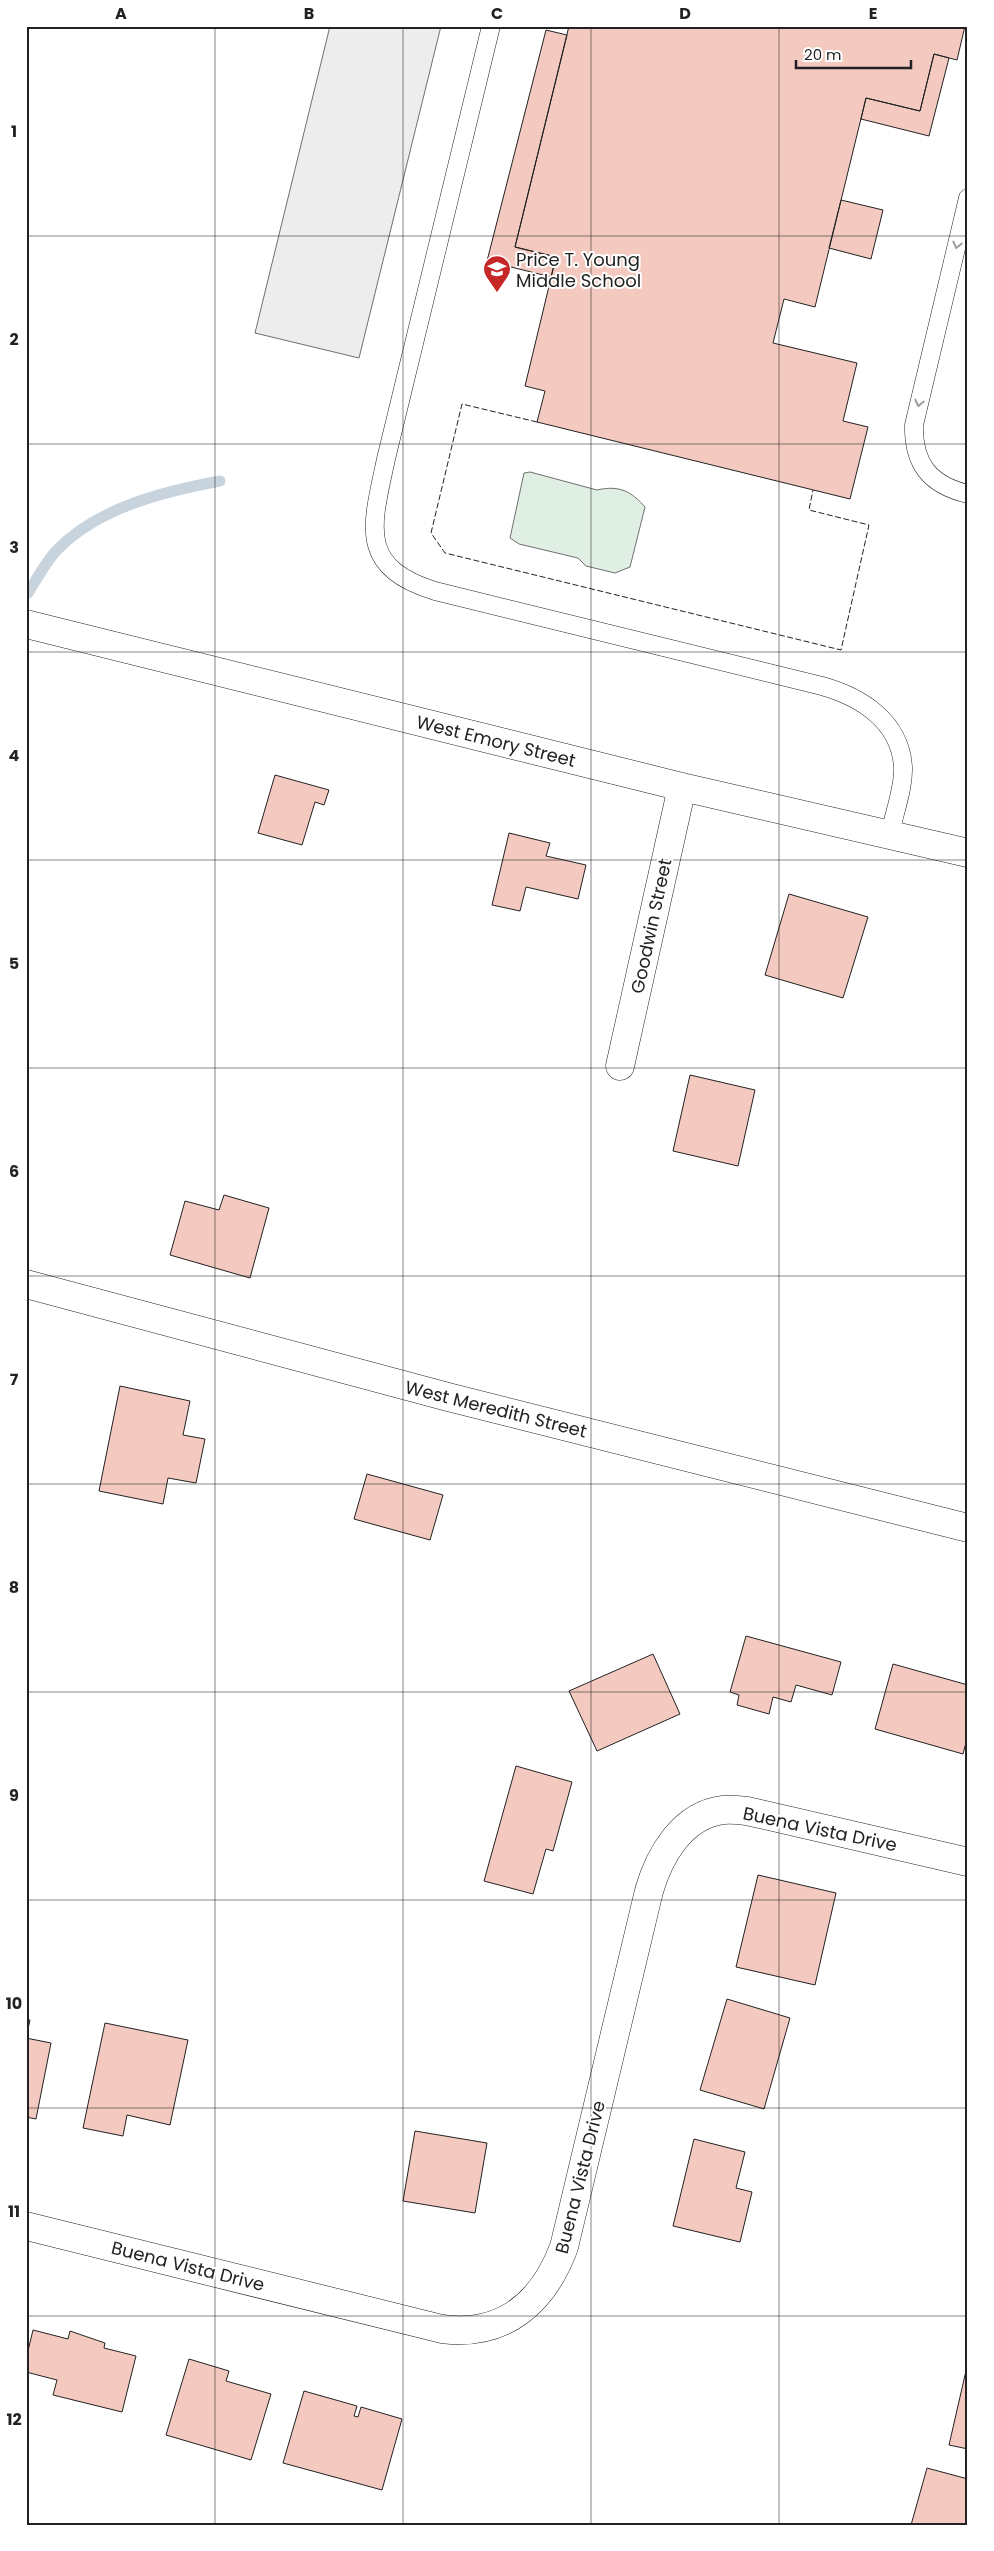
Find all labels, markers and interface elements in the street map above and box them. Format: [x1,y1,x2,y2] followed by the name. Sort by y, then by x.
[115,2,127,25] text: A
[304,2,314,25] text: B
[491,2,503,25] text: C
[679,2,691,25] text: D
[869,2,877,25] text: E
[796,38,912,70] scale bar
[804,44,842,65] text: 20 m
[11,120,17,143] text: 1
[952,241,963,250] one-way arrow
[516,247,641,293] place label: Price T. Young Middle School
[482,254,512,293] school or university icon: Price T. Young Middle School
[9,328,19,351] text: 2
[914,399,925,408] one-way arrow
[9,536,19,559] text: 3
[414,709,578,773] street label: West Emory Street
[9,744,20,767] text: 4
[624,856,678,996] street label: Goodwin Street
[9,952,19,975] text: 5
[9,1160,19,1183] text: 6
[10,1368,19,1391] text: 7
[403,1374,589,1444] street label: West Meredith Street
[9,1576,19,1599] text: 8
[9,1784,19,1807] text: 9
[741,1800,899,1858] street label: Buena Vista Drive
[6,1992,22,2015] text: 10
[549,2098,611,2256] street label: Buena Vista Drive
[8,2200,20,2223] text: 11
[109,2235,267,2297] street label: Buena Vista Drive
[6,2408,22,2431] text: 12

